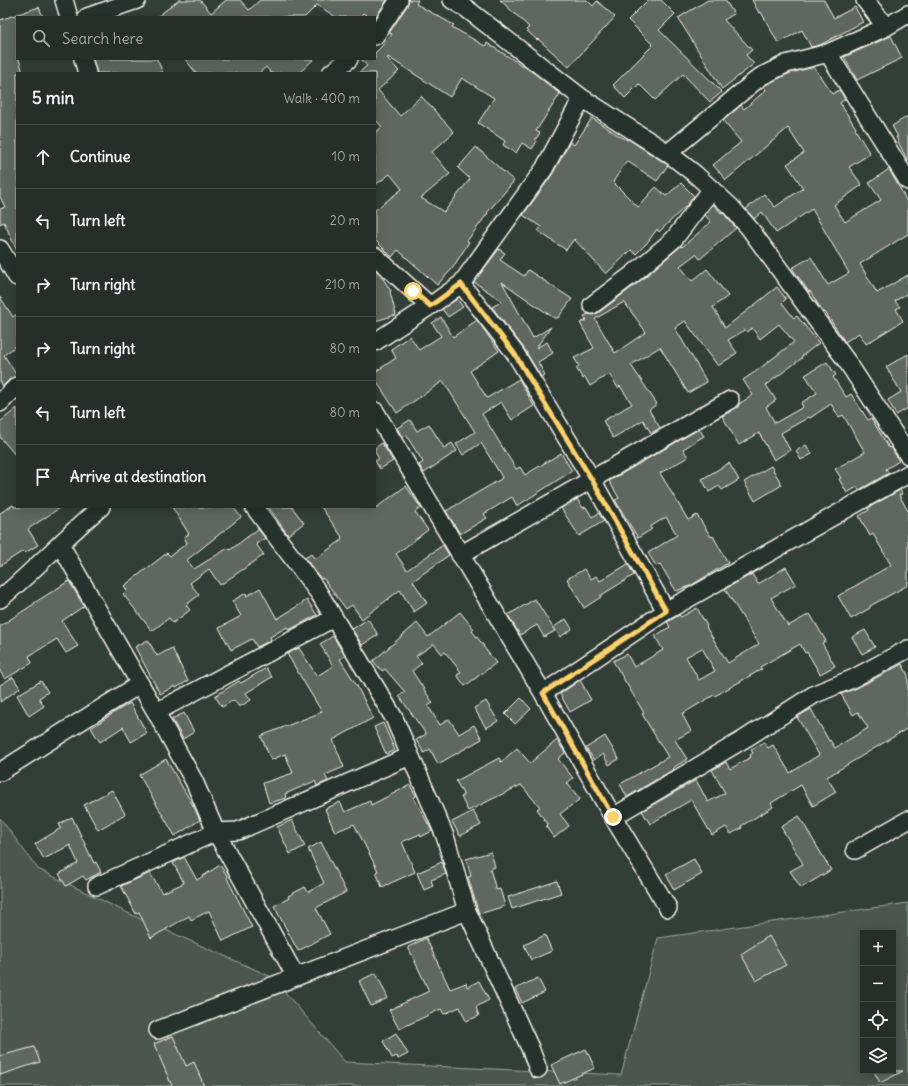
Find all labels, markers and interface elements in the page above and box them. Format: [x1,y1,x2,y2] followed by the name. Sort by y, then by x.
[16,16,376,60] search box
[30,27,52,49] icon: search
[62,29,143,48] text: Search here
[32,87,74,109] text: 5 min
[283,90,360,107] text: Walk · 400 m
[32,146,54,168] icon: ahead
[70,147,131,166] text: Continue
[332,148,360,165] text: 10 m
[32,210,54,232] icon: left
[70,211,125,230] text: Turn left
[330,212,360,229] text: 20 m
[32,274,54,296] icon: right
[70,275,135,294] text: Turn right
[325,276,360,293] text: 210 m
[404,282,422,300] route start
[32,338,54,360] icon: right
[70,339,135,358] text: Turn right
[329,340,360,357] text: 80 m
[32,402,54,424] icon: left
[70,403,125,422] text: Turn left
[329,404,360,421] text: 80 m
[32,466,54,488] icon: arrive
[70,467,206,486] text: Arrive at destination
[604,808,622,826] route end
[860,930,896,1074] map controls
[860,930,896,966] button: +
[860,966,896,1002] button: −
[860,1002,896,1038] button: locate
[860,1038,896,1074] button: layers

